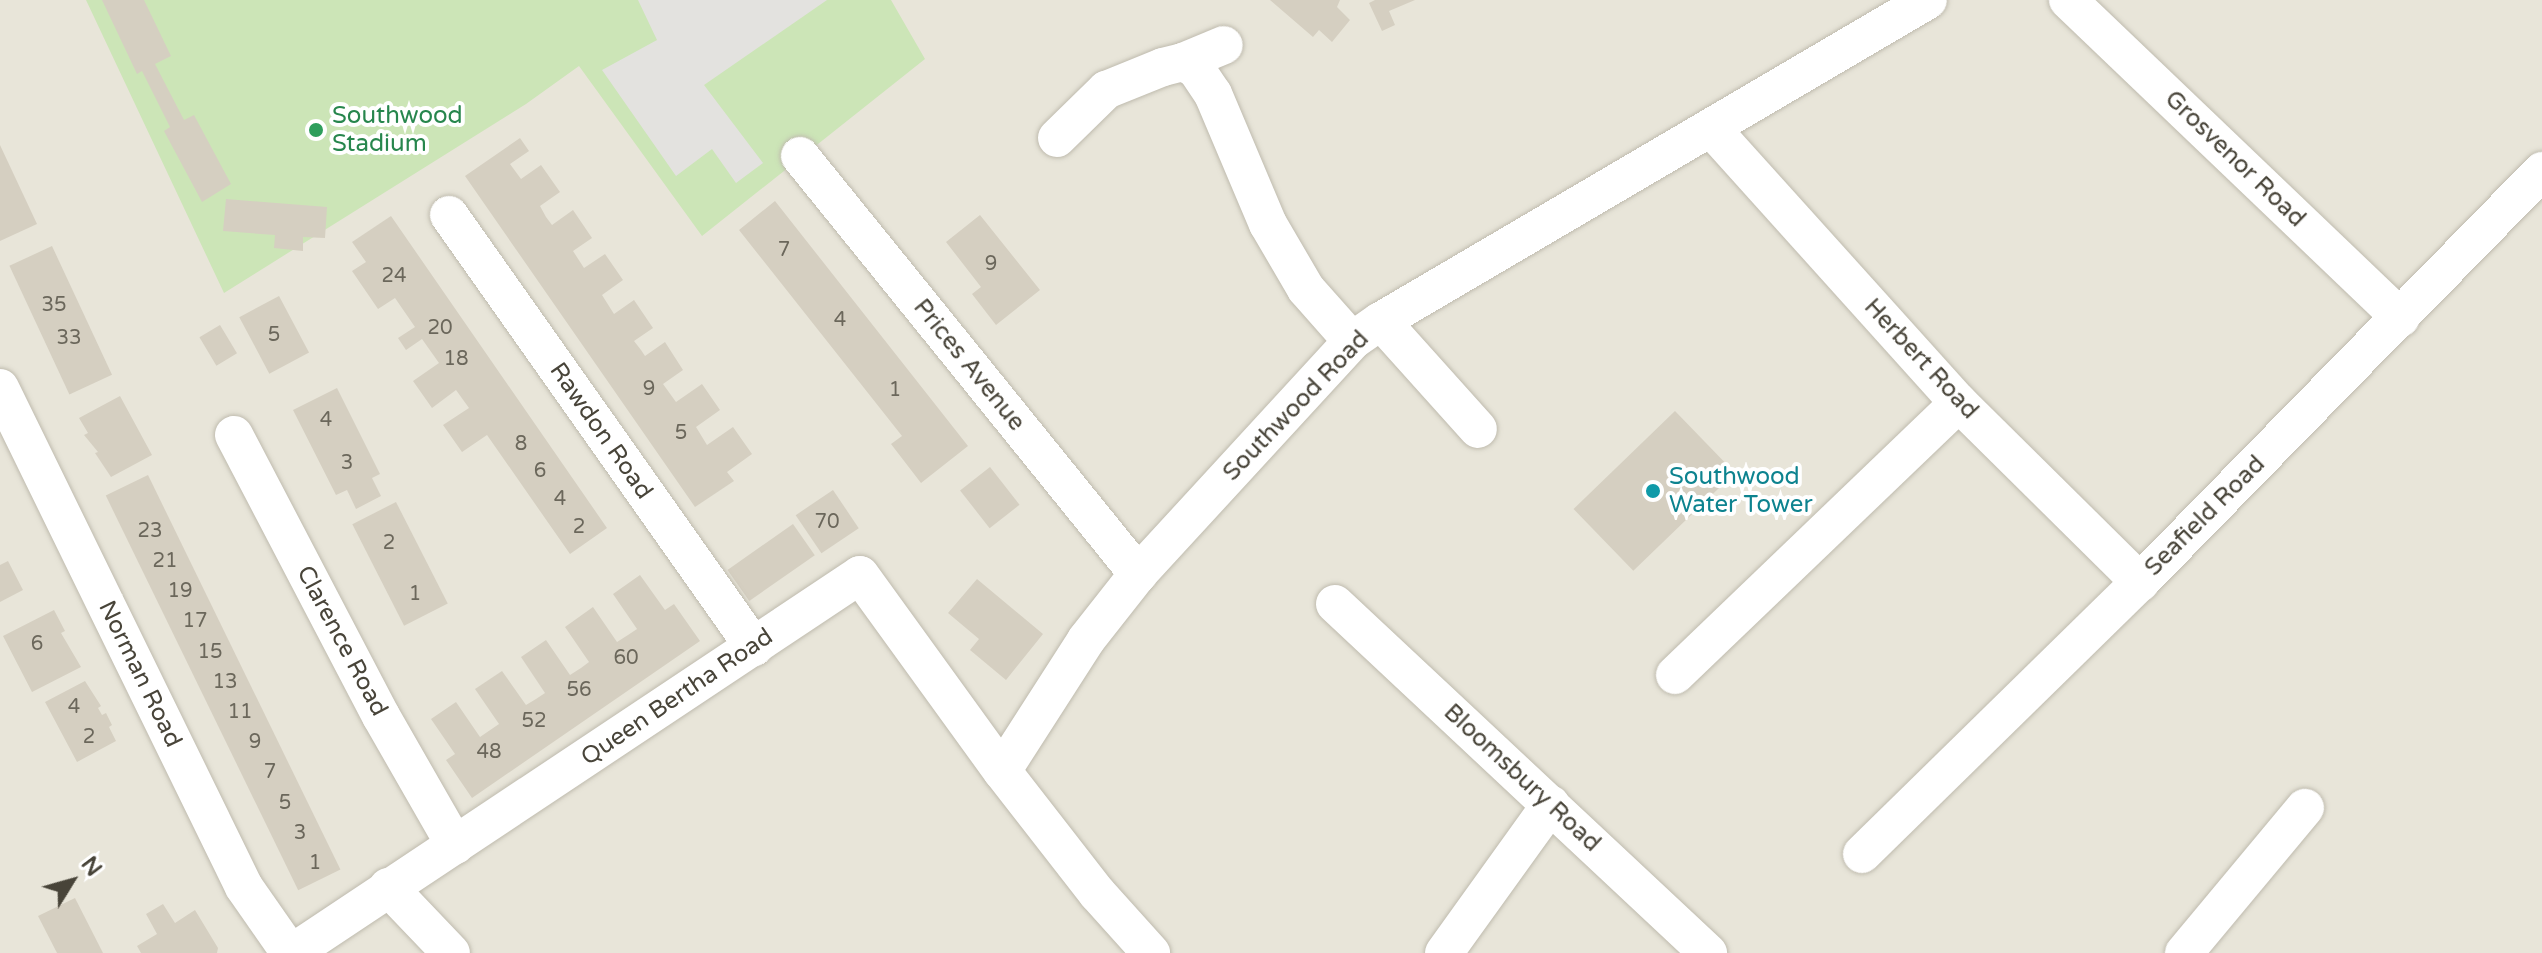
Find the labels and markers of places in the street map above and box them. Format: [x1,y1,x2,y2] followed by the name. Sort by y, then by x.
[332,102,463,158] place label: Southwood Stadium
[307,121,325,139] marker: Southwood Stadium
[1669,463,1813,519] place label: Southwood Water Tower
[1644,482,1662,500] marker: Southwood Water Tower

